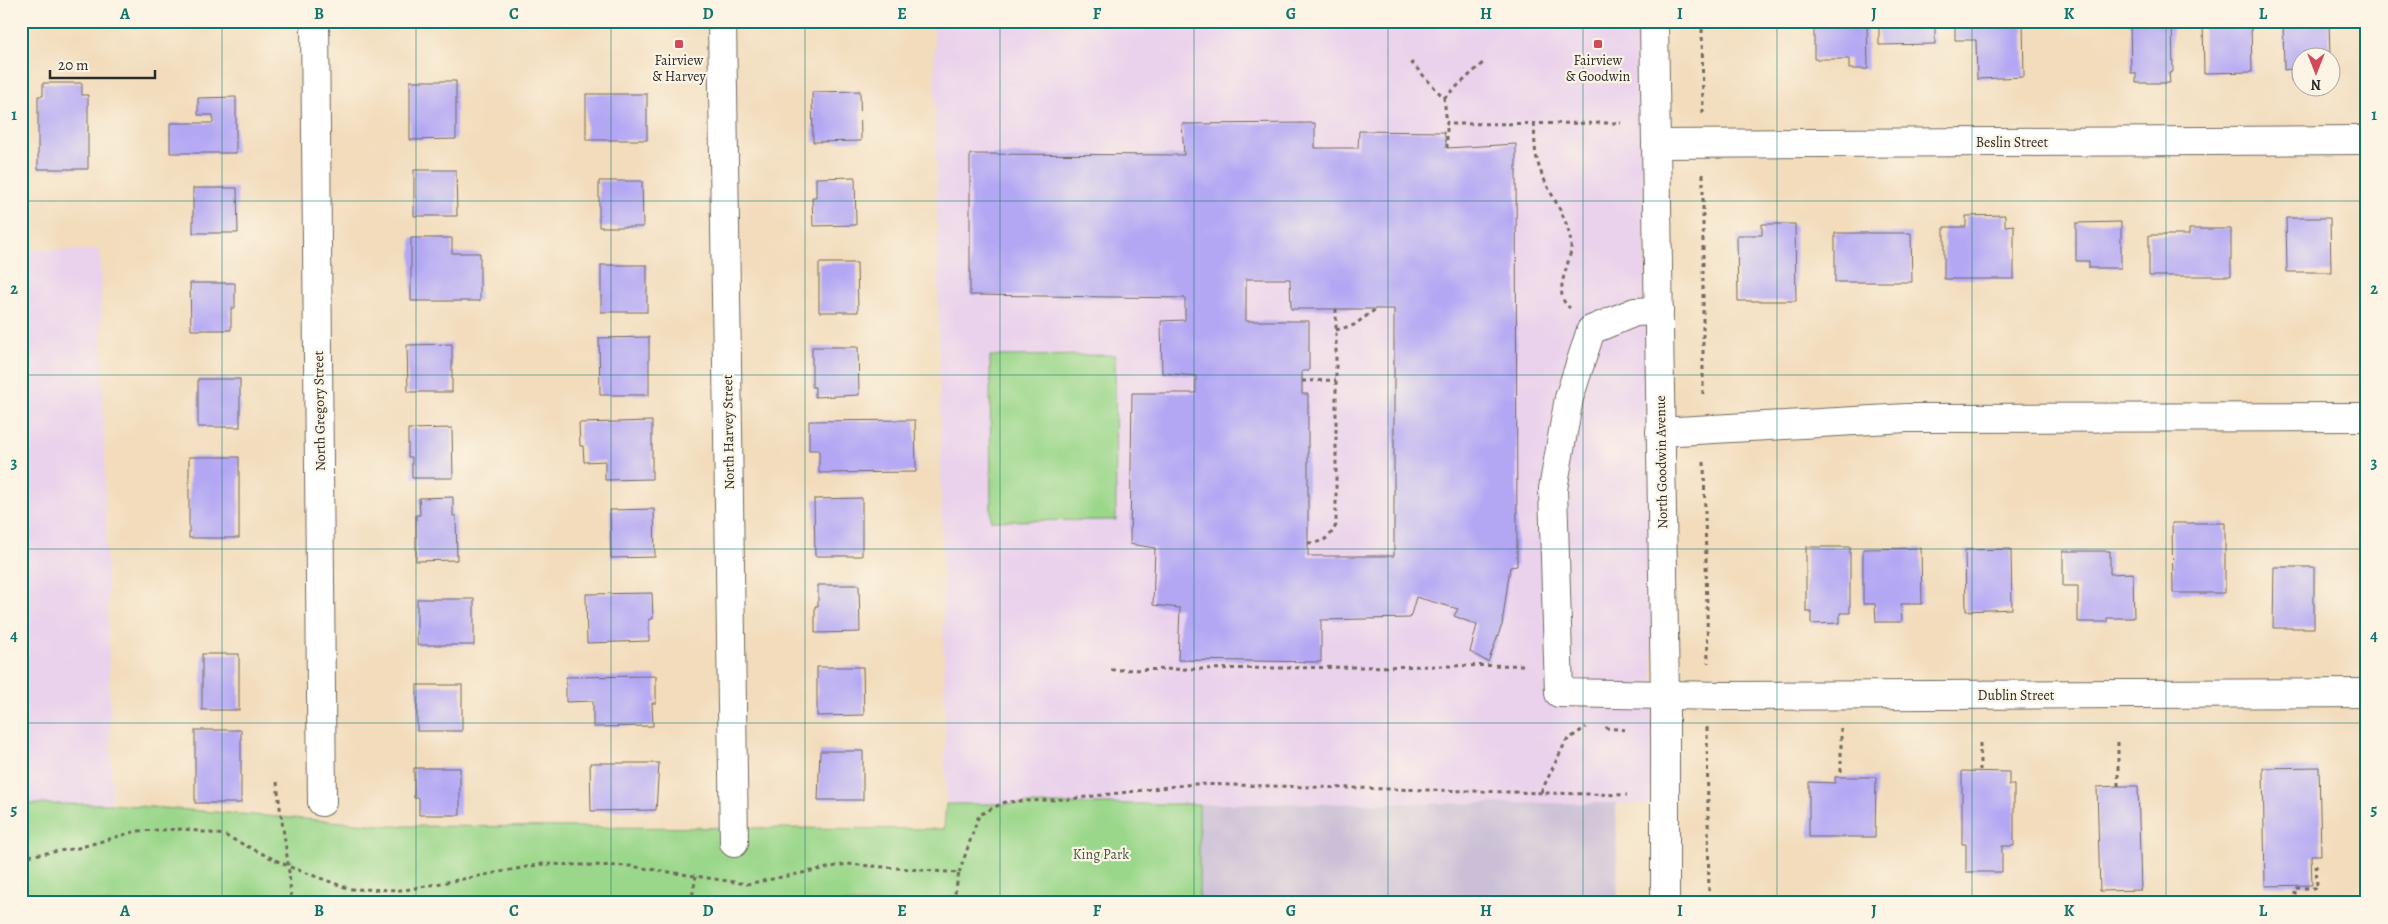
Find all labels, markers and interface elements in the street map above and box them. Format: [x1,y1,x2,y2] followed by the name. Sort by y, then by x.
[119,3,131,25] text: A
[314,3,324,25] text: B
[509,3,519,25] text: C
[702,3,714,25] text: D
[897,3,907,25] text: E
[1093,3,1102,25] text: F
[1286,3,1296,25] text: G
[1480,3,1492,25] text: H
[1677,3,1683,25] text: I
[1871,3,1877,25] text: J
[2064,3,2075,25] text: K
[2259,3,2268,25] text: L
[673,38,685,50] marker: Fairview & Harvey
[1592,38,1604,50] marker: Fairview & Goodwin
[50,48,155,80] scale bar
[2290,48,2340,98] north arrow
[652,51,706,86] place label: Fairview & Harvey
[1566,51,1631,86] place label: Fairview & Goodwin
[58,55,89,75] text: 20 m
[2311,75,2321,94] text: N
[11,104,17,126] text: 1
[2371,104,2377,126] text: 1
[1976,133,2049,152] street label: Beslin Street
[10,278,18,300] text: 2
[2370,278,2378,300] text: 2
[309,350,330,471] street label: North Gregory Street
[718,374,739,490] street label: North Harvey Street
[1651,395,1672,529] street label: North Goodwin Avenue
[11,452,18,474] text: 3
[2371,452,2378,474] text: 3
[10,625,18,647] text: 4
[2370,625,2378,647] text: 4
[1978,686,2055,705] street label: Dublin Street
[11,799,18,821] text: 5
[2371,799,2378,821] text: 5
[1073,845,1129,864] park label: King Park
[119,900,131,922] text: A
[314,900,324,922] text: B
[509,900,519,922] text: C
[702,900,714,922] text: D
[897,900,907,922] text: E
[1093,900,1102,922] text: F
[1286,900,1296,922] text: G
[1480,900,1492,922] text: H
[1677,900,1683,922] text: I
[1871,900,1877,922] text: J
[2064,900,2075,922] text: K
[2259,900,2268,922] text: L

